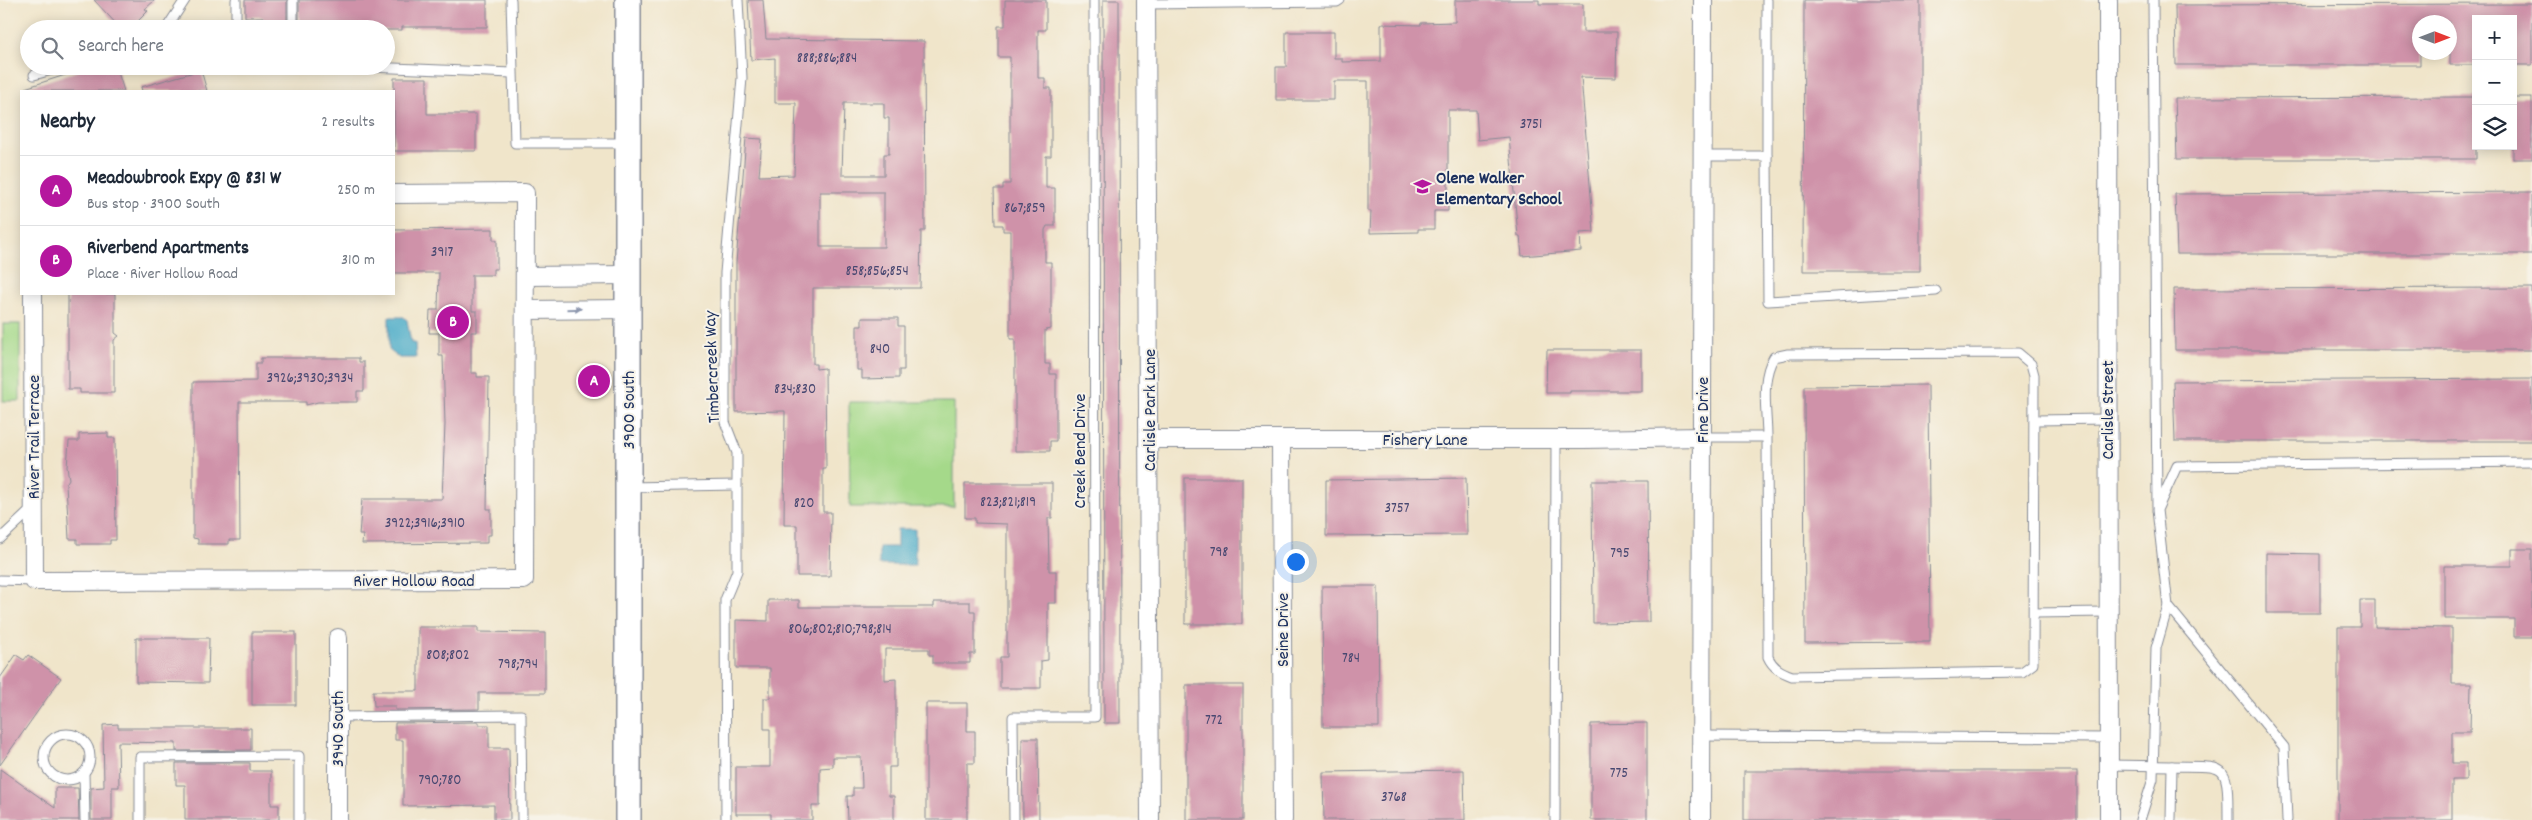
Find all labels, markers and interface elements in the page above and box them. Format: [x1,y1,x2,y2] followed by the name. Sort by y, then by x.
[2412,15,2457,60] north arrow
[2472,15,2517,150] map controls
[2472,15,2517,60] button: +
[20,20,395,75] search box
[38,34,66,62] icon: search
[78,34,164,61] text: Search here
[797,48,857,70] house number: 888;886;884
[2472,60,2517,105] button: −
[2472,105,2517,150] button: layers
[40,108,95,138] text: Nearby
[321,111,375,134] text: 2 results
[1520,114,1542,136] house number: 3751
[87,166,281,193] text: Meadowbrook Expy @ 831 W
[1436,167,1563,213] place label: Olene Walker Elementary School
[1412,177,1432,197] school or university icon: Olene Walker Elementary School
[52,179,60,202] text: A
[337,179,375,202] text: 250 m
[87,193,220,216] text: Bus stop · 3900 South
[1004,198,1046,220] house number: 867;859
[87,236,249,263] text: Riverbend Apartments
[431,242,454,264] house number: 3917
[52,249,60,272] text: B
[341,249,375,272] text: 310 m
[845,261,909,283] house number: 858;856;854
[87,263,238,286] text: Place · River Hollow Road
[437,303,469,341] pin: B
[567,305,583,313] one-way arrow
[699,310,728,424] street label: Timbercreek Way
[870,339,890,361] house number: 840
[1139,349,1164,471] street label: Carlisle Park Lane
[2097,360,2122,460] street label: Carlisle Street
[578,362,610,400] pin: A
[267,368,354,390] house number: 3926;3930;3934
[618,371,643,449] street label: 3900 South
[23,375,48,499] street label: River Trail Terrace
[1692,377,1717,443] street label: Fine Drive
[774,379,816,401] house number: 834;830
[1069,393,1094,508] street label: Creek Bend Drive
[1382,429,1468,454] street label: Fishery Lane
[980,492,1036,514] house number: 823;821;819
[794,493,814,515] house number: 820
[1384,498,1410,520] house number: 3757
[385,513,465,535] house number: 3922;3916;3910
[1210,542,1228,564] house number: 798
[1610,543,1630,565] house number: 795
[1283,549,1309,575] your location
[353,570,475,595] street label: River Hollow Road
[1272,593,1297,667] street label: Seine Drive
[788,619,892,641] house number: 806;802;810;798;814
[426,645,470,667] house number: 808;802
[1342,648,1360,670] house number: 784
[498,654,538,676] house number: 798;794
[327,691,352,767] street label: 3940 South
[1205,710,1223,732] house number: 772
[1610,763,1628,785] house number: 775
[418,770,462,792] house number: 790;780
[1381,787,1407,809] house number: 3768

